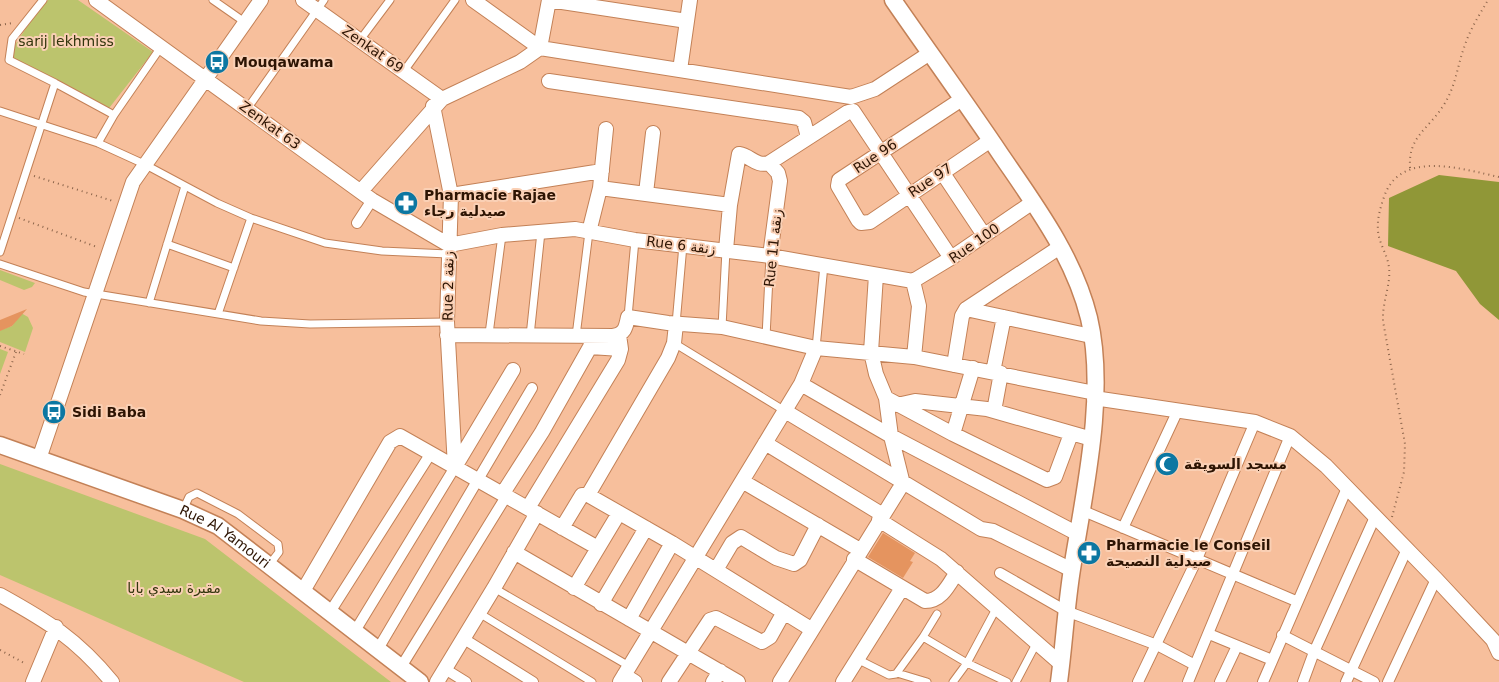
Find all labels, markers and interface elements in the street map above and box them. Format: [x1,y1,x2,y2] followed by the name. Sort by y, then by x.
[339,22,407,76] street label: Zenkat 69
[18,33,114,49] park label: sarij lekhmiss
[204,49,230,75] bus stop icon: Mouqawama
[234,54,333,70] place label: Mouqawama
[236,98,304,152] street label: Zenkat 63
[850,136,900,176] street label: Rue 96
[905,160,955,200] street label: Rue 97
[424,187,556,219] place label: Pharmacie Rajae صيدلية رجاء
[393,190,419,216] pharmacy icon: Pharmacie Rajae صيدلية رجاء
[761,208,786,288] street label: Rue 11 زنقة
[946,220,1002,266] street label: Rue 100
[645,233,717,258] street label: Rue 6 زنقة
[439,251,458,321] street label: Rue 2 زنقة
[41,399,67,425] bus stop icon: Sidi Baba
[72,404,146,420] place label: Sidi Baba
[1154,451,1180,477] mosque icon: مسجد السويقة
[1184,456,1287,473] place label: مسجد السويقة
[177,502,273,571] street label: Rue Al Yamouri
[1106,537,1271,569] place label: Pharmacie le Conseil صيدلية النصيحة
[1076,540,1102,566] pharmacy icon: Pharmacie le Conseil صيدلية النصيحة
[127,580,221,597] park label: مقبرة سيدي بابا

